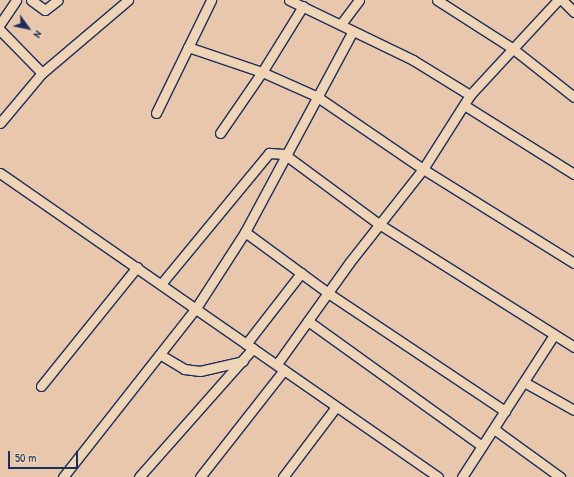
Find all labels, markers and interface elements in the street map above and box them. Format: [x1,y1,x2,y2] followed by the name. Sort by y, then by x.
[8,8,48,48] north arrow
[31,28,46,41] text: N
[10,443,80,469] scale bar
[15,449,36,466] text: 50 m

